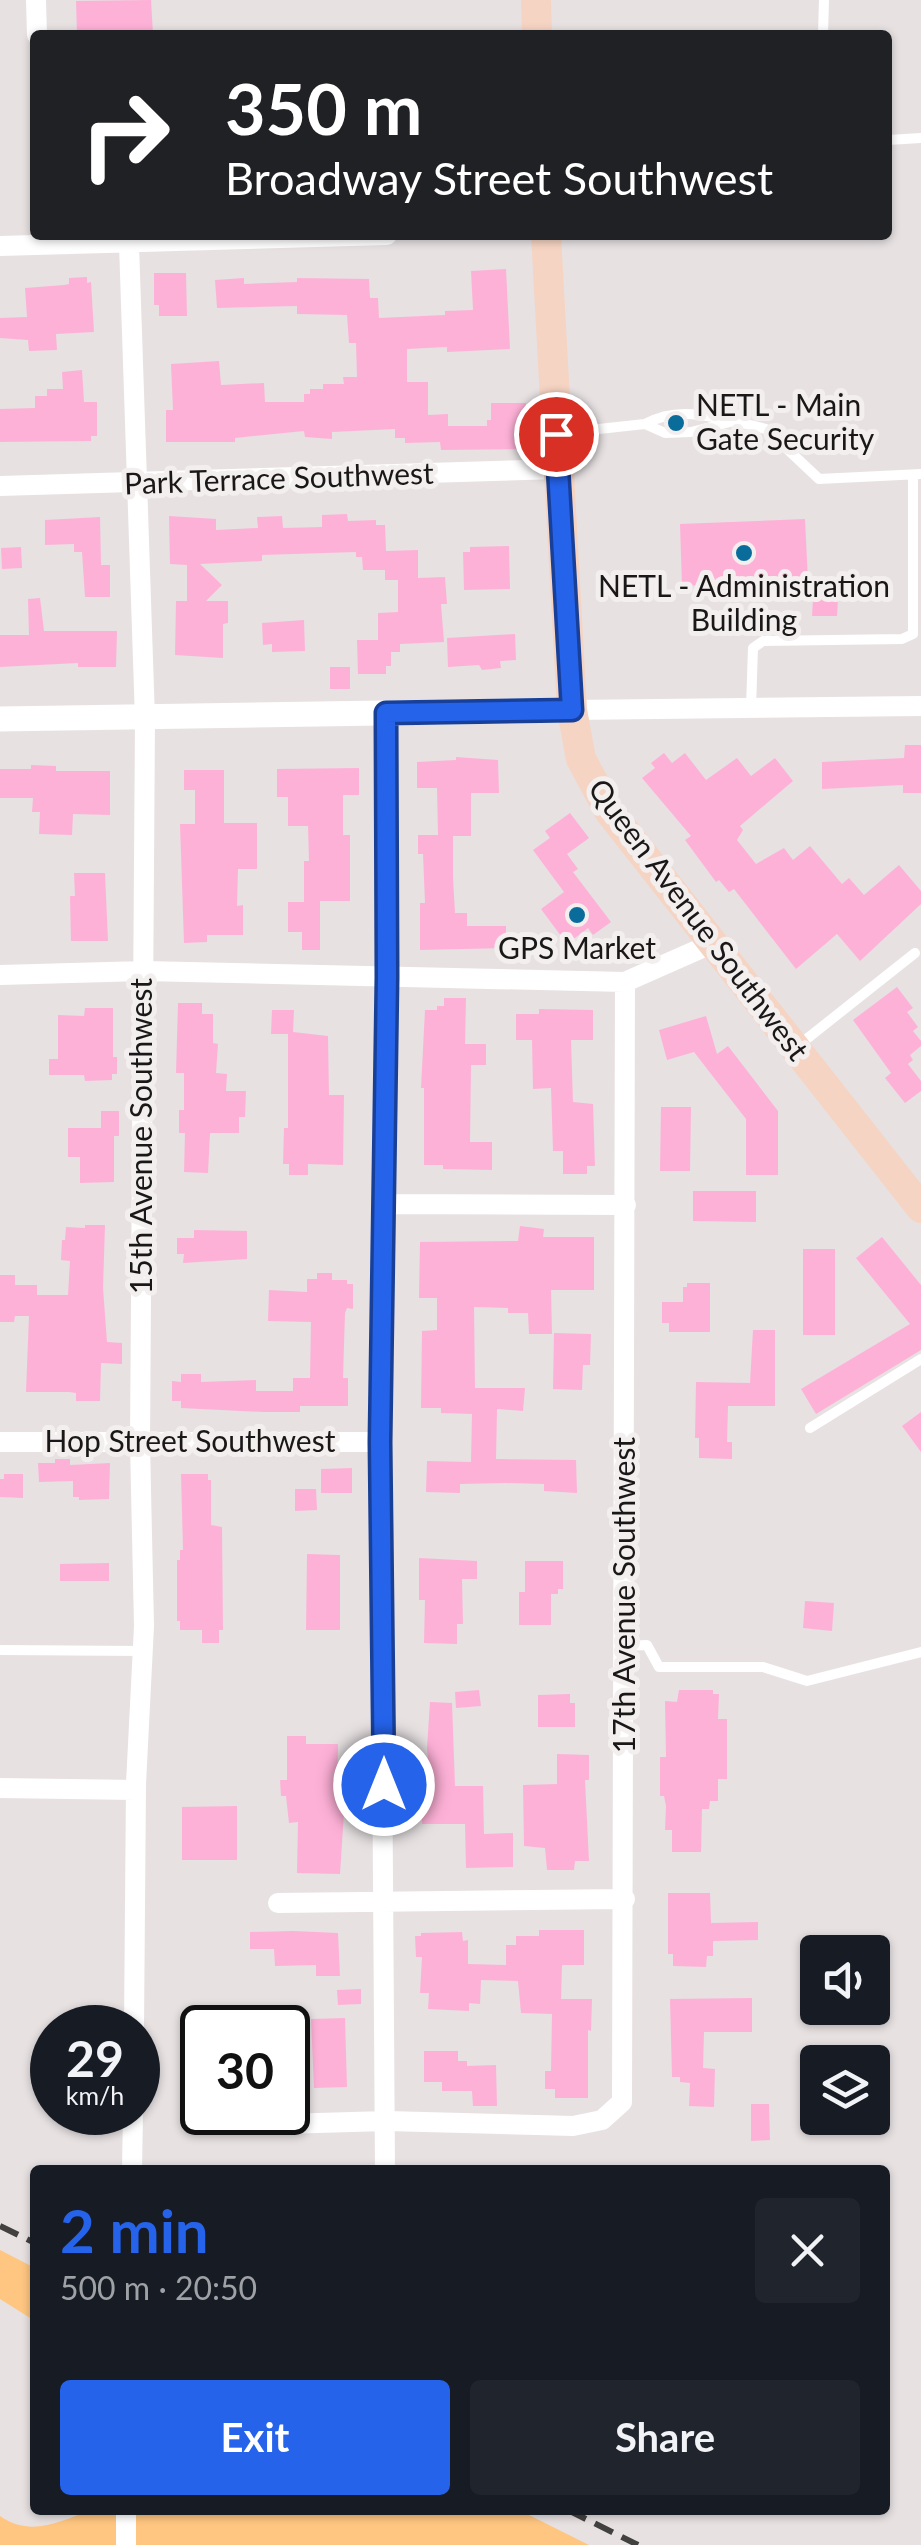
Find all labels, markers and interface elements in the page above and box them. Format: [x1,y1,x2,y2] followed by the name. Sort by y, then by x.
[225,66,422,150] text: 350 m
[60,70,190,200] icon: right
[225,151,773,205] text: Broadway Street Southwest
[696,386,875,456] place label: NETL - Main Gate Security
[514,392,599,477] pin
[529,407,584,462] icon: arrive
[665,412,687,434] marker: NETL - Main Gate Security
[124,454,435,500] street label: Park Terrace Southwest
[733,542,755,564] marker: NETL - Administration Building
[598,567,890,637] place label: NETL - Administration Building
[582,771,817,1067] street label: Queen Avenue Southwest
[566,904,588,926] marker: GPS Market
[498,929,656,965] place label: GPS Market
[122,978,158,1294] street label: 15th Avenue Southwest
[45,1422,336,1458] street label: Hop Street Southwest
[605,1437,641,1753] street label: 17th Avenue Southwest
[332,1733,436,1837] position arrow
[800,1935,890,2135] map controls
[800,1935,890,2025] button: sound
[180,2005,310,2135] speed limit sign: 30
[66,2028,124,2088] text: 29
[800,2045,890,2135] button: layers
[66,2080,124,2110] text: km/h
[60,2194,209,2266] text: 2 min
[755,2198,860,2303] button: close
[60,2268,257,2307] text: 500 m · 20:50
[60,2380,450,2495] button: Exit
[470,2380,860,2495] button: Share

